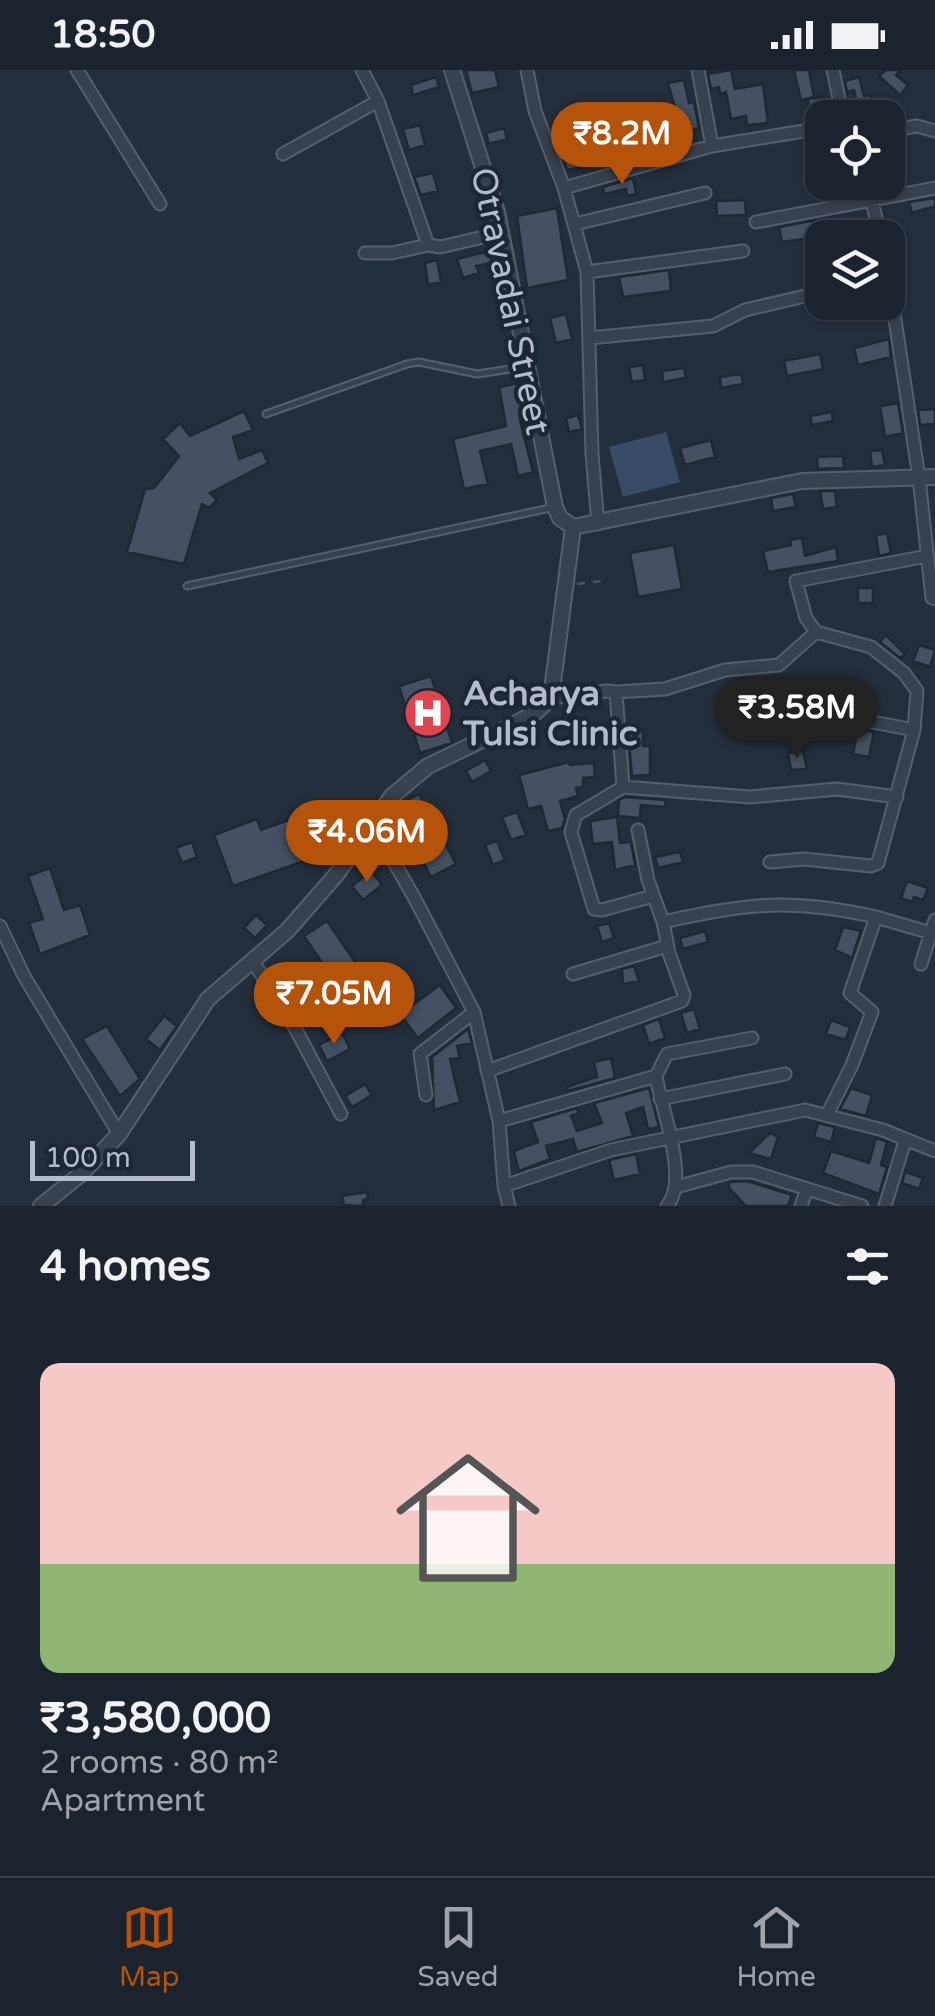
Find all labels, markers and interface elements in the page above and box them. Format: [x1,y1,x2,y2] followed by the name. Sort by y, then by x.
[50,12,155,58] text: 18:50
[805,100,905,320] map controls
[805,100,905,200] button: locate
[552,102,692,187] pin: ₹8.2M
[573,115,671,153] text: ₹8.2M
[461,164,559,439] street label: Otravadai Street
[805,220,905,320] button: layers
[462,673,637,755] place label: Acharya Tulsi Clinic
[716,676,878,761] pin: ₹3.58M
[402,687,454,739] hospital icon: Acharya Tulsi Clinic
[738,689,856,727] text: ₹3.58M
[286,800,448,885] pin: ₹4.06M
[308,813,426,851] text: ₹4.06M
[253,962,415,1047] pin: ₹7.05M
[276,975,392,1013] text: ₹7.05M
[30,1136,195,1180] scale bar
[45,1141,131,1175] text: 100 m
[840,1239,895,1294] icon: filters
[40,1241,211,1292] text: 4 homes
[378,1428,558,1608] icon: home
[40,1693,271,1744] text: ₹3,580,000
[40,1744,279,1782] text: 2 rooms · 80 m²
[40,1782,205,1820] text: Apartment
[119,1900,180,1994] tab: Map
[418,1900,499,1994] tab: Saved
[737,1900,816,1994] tab: Home

